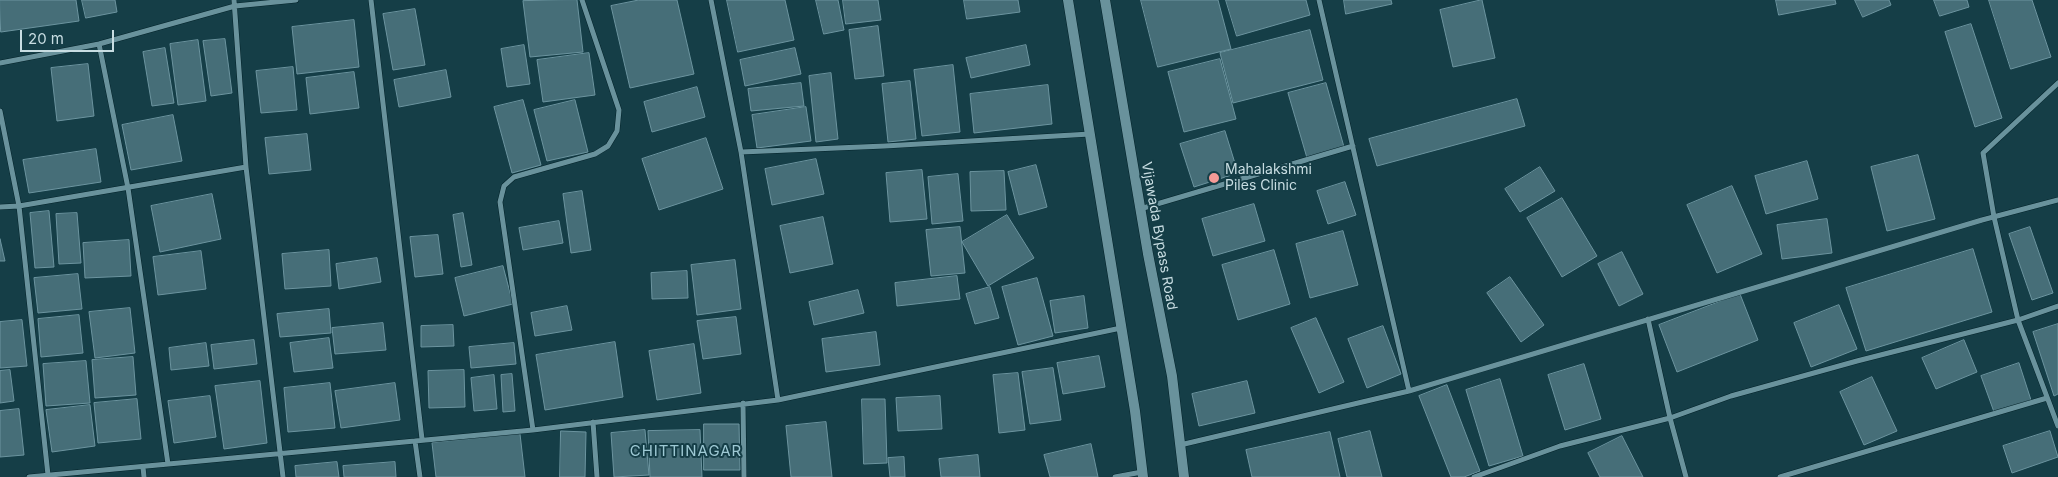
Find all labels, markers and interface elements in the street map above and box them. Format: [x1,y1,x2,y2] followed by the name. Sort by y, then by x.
[22,20,116,52] scale bar
[28,29,64,48] text: 20 m
[1138,161,1180,311] street label: Vijawada Bypass Road
[1225,162,1312,194] place label: Mahalakshmi Piles Clinic
[1207,171,1221,185] marker: Mahalakshmi Piles Clinic
[628,442,744,460] district label: CHITTINAGAR

